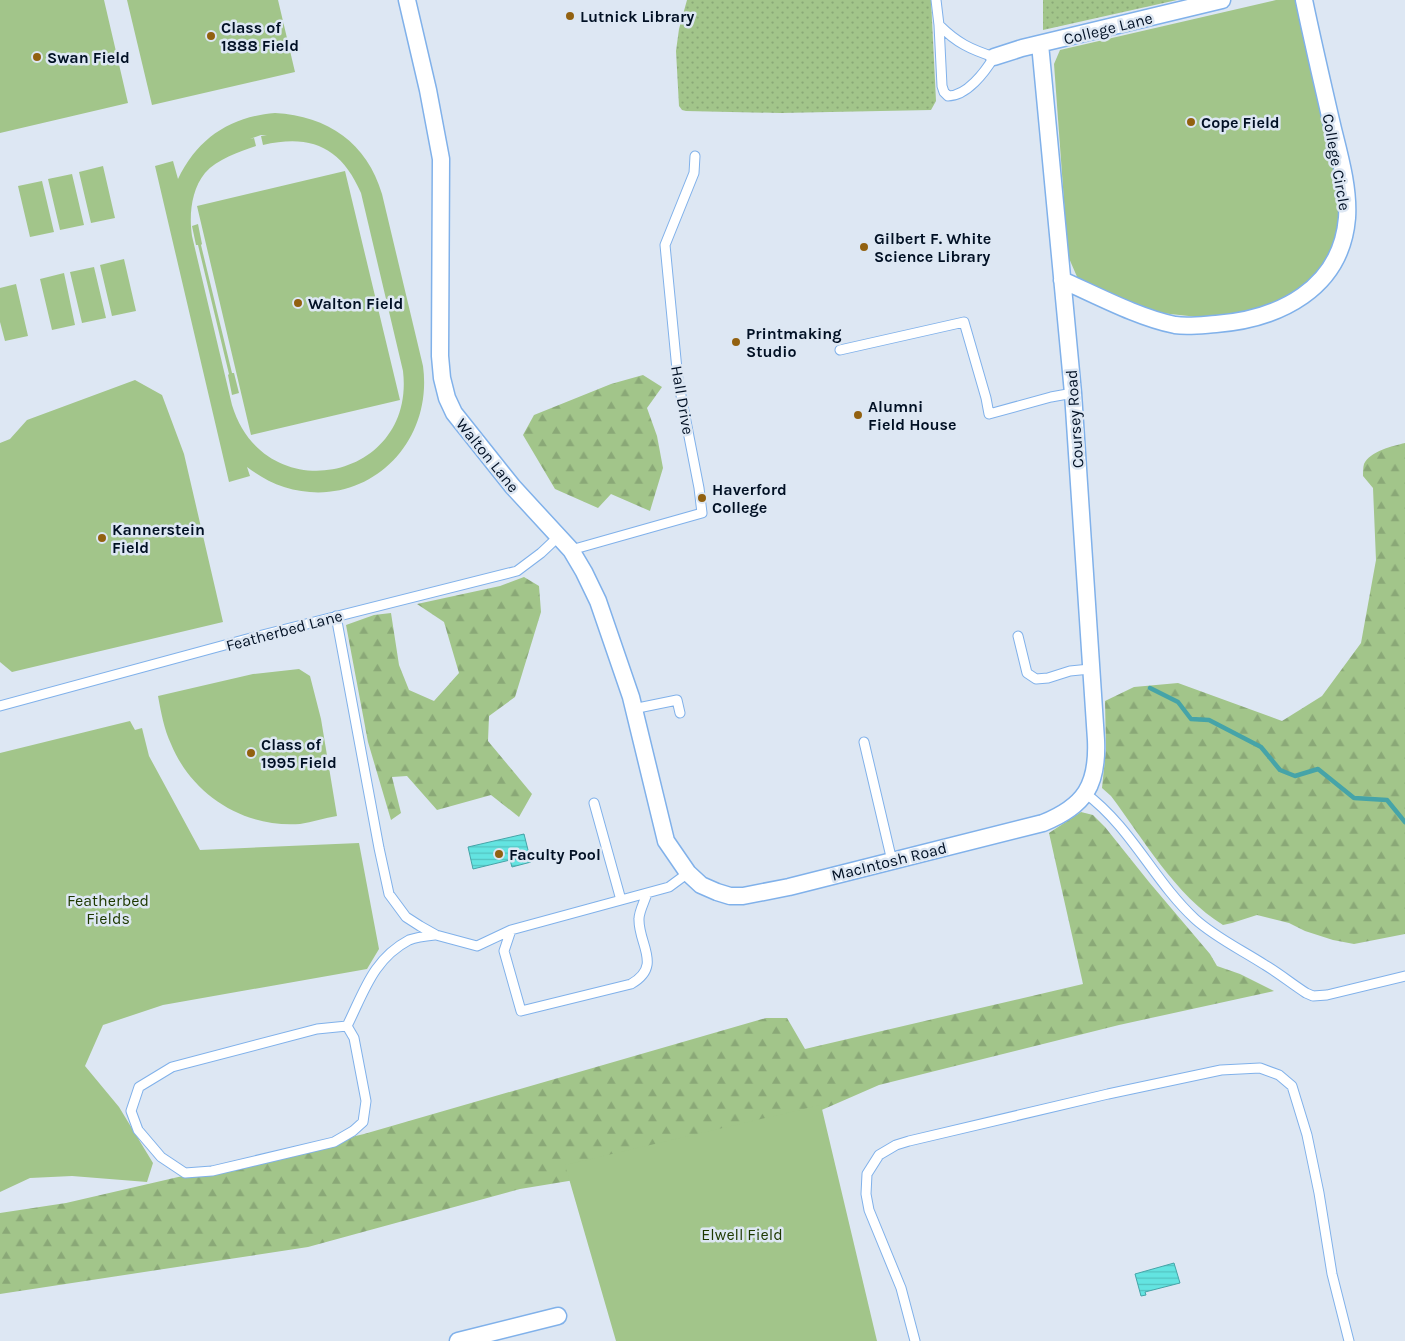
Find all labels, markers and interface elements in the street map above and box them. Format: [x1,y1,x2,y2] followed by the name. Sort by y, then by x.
[580,7,694,26] place label: Lutnick Library
[1062,8,1155,49] street label: College Lane
[564,10,576,22] marker: Lutnick Library
[221,18,299,55] place label: Class of 1888 Field
[205,30,217,42] marker: Class of 1888 Field
[47,48,130,67] place label: Swan Field
[31,51,43,63] marker: Swan Field
[1319,112,1354,212] street label: College Circle
[1201,113,1280,132] place label: Cope Field
[1185,116,1197,128] marker: Cope Field
[874,229,991,266] place label: Gilbert F. White Science Library
[858,241,870,253] marker: Gilbert F. White Science Library
[308,294,403,313] place label: Walton Field
[292,297,304,309] marker: Walton Field
[746,324,842,361] place label: Printmaking Studio
[730,336,742,348] marker: Printmaking Studio
[667,364,698,436] street label: Hall Drive
[1062,369,1087,469] street label: Coursey Road
[868,397,957,434] place label: Alumni Field House
[852,409,864,421] marker: Alumni Field House
[452,415,523,496] street label: Walton Lane
[712,480,787,517] place label: Haverford College
[696,492,708,504] marker: Haverford College
[112,520,205,557] place label: Kannerstein Field
[96,532,108,544] marker: Kannerstein Field
[224,606,344,655] street label: Featherbed Lane
[261,735,337,772] place label: Class of 1995 Field
[245,747,257,759] marker: Class of 1995 Field
[829,838,949,885] street label: MacIntosh Road
[509,845,601,864] place label: Faculty Pool
[493,848,505,860] marker: Faculty Pool
[67,891,149,928] park label: Featherbed Fields
[701,1225,783,1244] park label: Elwell Field

